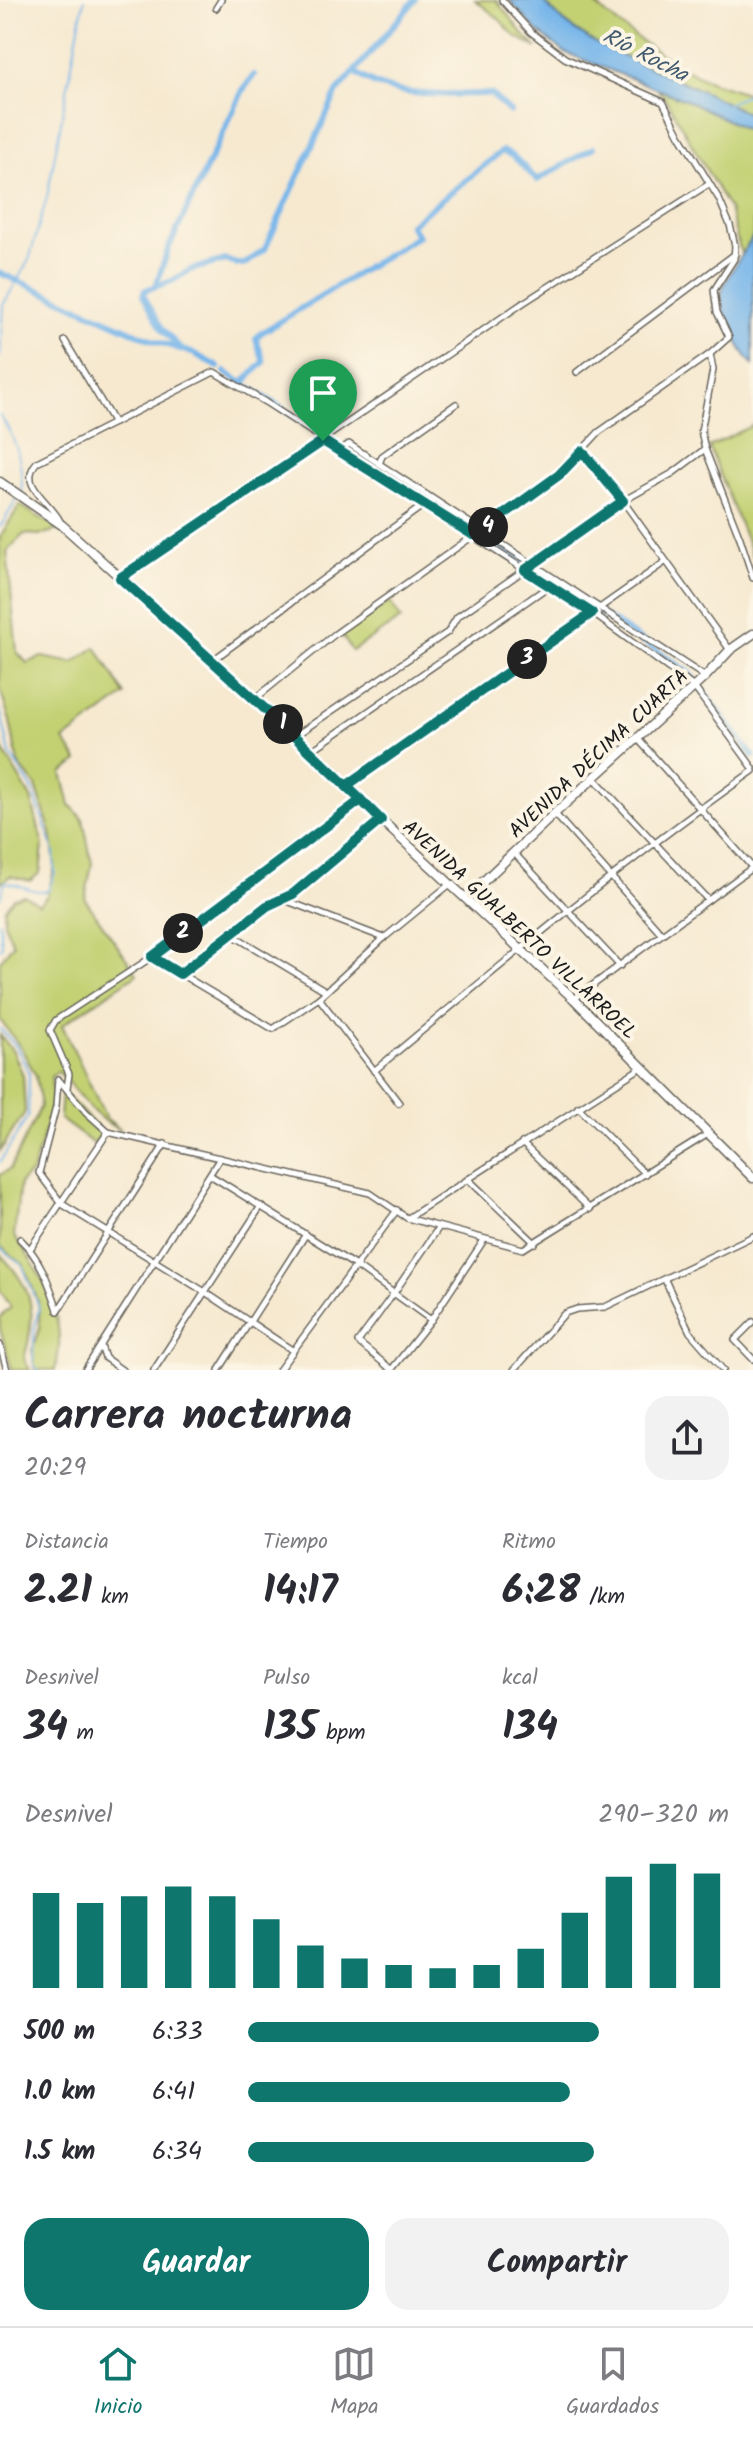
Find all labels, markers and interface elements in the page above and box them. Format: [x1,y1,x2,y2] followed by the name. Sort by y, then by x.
[596,20,695,93] water label: Río Rocha
[289,359,357,441] pin
[301,371,345,415] icon: arrive
[468,507,508,547] pin: 4
[482,509,494,544] text: 4
[507,639,547,679] pin: 3
[521,641,533,676] text: 3
[502,662,697,847] street label: AVENIDA DÉCIMA CUARTA
[263,704,303,744] pin: 1
[280,706,286,741] text: 1
[394,813,643,1048] street label: AVENIDA GUALBERTO VILLARROEL
[163,913,203,953] pin: 2
[177,915,189,950] text: 2
[24,1382,352,1452] text: Carrera nocturna
[645,1396,729,1480] button: share
[24,1447,86,1489] text: 20:29
[24,1525,109,1560] text: Distancia
[263,1525,328,1560] text: Tiempo
[502,1525,556,1560] text: Ritmo
[24,1560,92,1624] text: 2.21
[263,1560,338,1624] text: 14:17
[502,1560,580,1624] text: 6:28
[92,1580,129,1615] text: km
[580,1580,625,1615] text: /km
[24,1661,99,1696] text: Desnivel
[263,1661,310,1696] text: Pulso
[502,1661,538,1696] text: kcal
[24,1696,68,1760] text: 34
[263,1696,317,1760] text: 135
[502,1696,558,1760] text: 134
[68,1716,94,1751] text: m
[317,1716,366,1751] text: bpm
[24,1794,113,1836] text: Desnivel
[598,1794,729,1836] text: 290–320 m
[24,2011,95,2053] text: 500 m
[152,2011,203,2053] text: 6:33
[24,2071,95,2113] text: 1.0 km
[152,2071,195,2113] text: 6:41
[24,2131,95,2173] text: 1.5 km
[152,2131,202,2173] text: 6:34
[24,2218,369,2310] button: Guardar
[385,2218,729,2310] button: Compartir
[94,2342,143,2425] tab: Inicio
[330,2342,379,2425] tab: Mapa
[566,2342,659,2425] tab: Guardados

